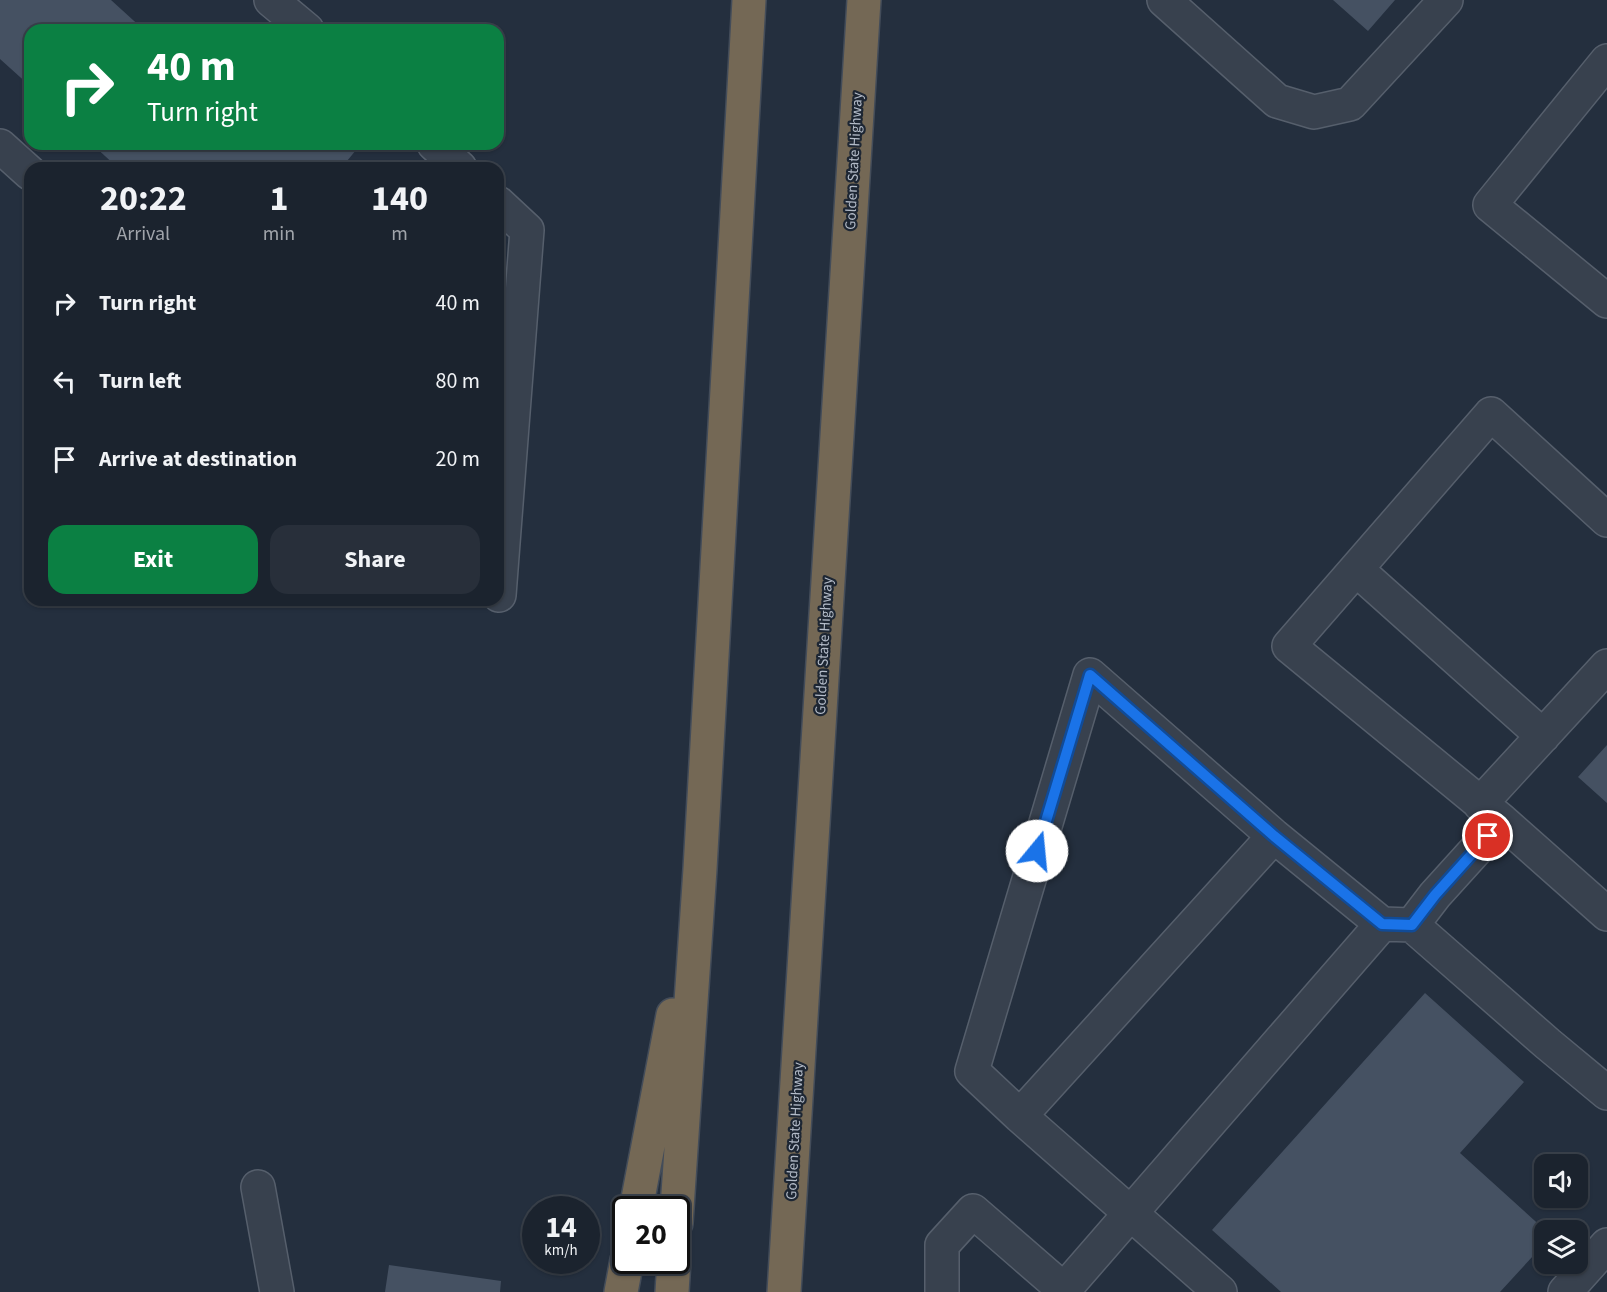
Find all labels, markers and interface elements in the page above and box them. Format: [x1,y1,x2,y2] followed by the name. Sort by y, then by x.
[147,37,236,97] text: 40 m
[48,48,126,126] icon: right
[840,92,868,230] street label: Golden State Highway
[147,93,258,132] text: Turn right
[100,173,187,224] text: 20:22
[269,173,288,224] text: 1
[371,173,428,224] text: 140
[116,220,170,248] text: Arrival
[263,220,295,248] text: min
[391,220,408,248] text: m
[48,287,81,320] icon: right
[99,287,196,319] text: Turn right
[435,287,480,319] text: 40 m
[48,365,81,398] icon: left
[99,365,181,397] text: Turn left
[435,365,480,397] text: 80 m
[48,443,81,476] icon: arrive
[99,443,297,475] text: Arrive at destination
[435,443,480,475] text: 20 m
[48,525,258,594] button: Exit
[270,525,480,594] button: Share
[810,577,838,715] street label: Golden State Highway
[1462,810,1513,861] pin
[1005,819,1069,883] position arrow
[1471,819,1504,852] icon: arrive
[781,1062,809,1200] street label: Golden State Highway
[1534,1154,1588,1274] map controls
[1534,1154,1588,1208] button: sound
[612,1196,690,1274] speed limit sign: 20
[545,1206,577,1249] text: 14
[1534,1220,1588,1274] button: layers
[544,1240,578,1261] text: km/h

